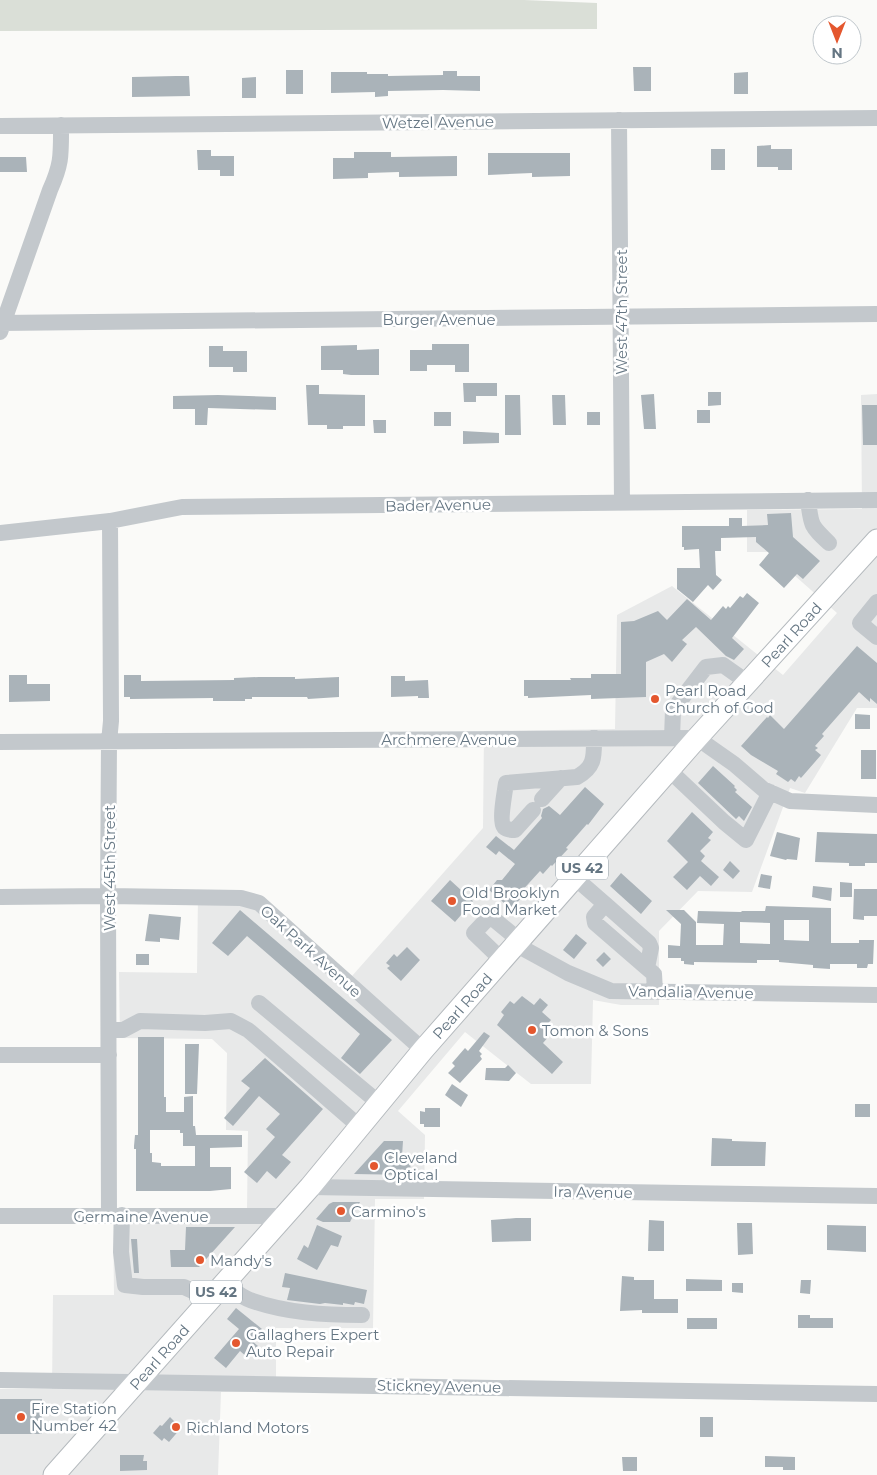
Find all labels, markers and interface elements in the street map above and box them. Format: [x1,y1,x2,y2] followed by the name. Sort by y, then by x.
[812,15,862,65] north arrow
[831,44,843,62] text: N
[382,112,494,132] street label: Wetzel Avenue
[612,249,631,375] street label: West 47th Street
[382,310,496,329] street label: Burger Avenue
[385,495,491,515] street label: Bader Avenue
[757,598,825,671] street label: Pearl Road
[665,681,774,717] place label: Pearl Road Church of God
[649,693,661,705] marker: Pearl Road Church of God
[381,730,517,749] street label: Archmere Avenue
[100,805,119,931] street label: West 45th Street
[556,856,608,880] road number: US 42
[462,883,560,919] place label: Old Brooklyn Food Market
[446,895,458,907] marker: Old Brooklyn Food Market
[257,901,365,1001] street label: Oak Park Avenue
[428,969,496,1042] street label: Pearl Road
[628,981,754,1003] street label: Vandalia Avenue
[542,1021,649,1040] place label: Tomon & Sons
[526,1024,538,1036] marker: Tomon & Sons
[384,1148,458,1184] place label: Cleveland Optical
[368,1160,380,1172] marker: Cleveland Optical
[553,1182,633,1202] street label: Ira Avenue
[351,1202,426,1221] place label: Carmino's
[335,1205,347,1217] marker: Carmino's
[73,1207,209,1226] street label: Germaine Avenue
[210,1251,272,1270] place label: Mandy's
[194,1254,206,1266] marker: Mandy's
[190,1280,242,1304] road number: US 42
[125,1320,193,1394] street label: Pearl Road
[246,1325,379,1361] place label: Gallaghers Expert Auto Repair
[230,1337,242,1349] marker: Gallaghers Expert Auto Repair
[377,1375,501,1397] street label: Stickney Avenue
[31,1399,117,1435] place label: Fire Station Number 42
[15,1411,27,1423] marker: Fire Station Number 42
[186,1418,309,1437] place label: Richland Motors
[170,1421,182,1433] marker: Richland Motors

